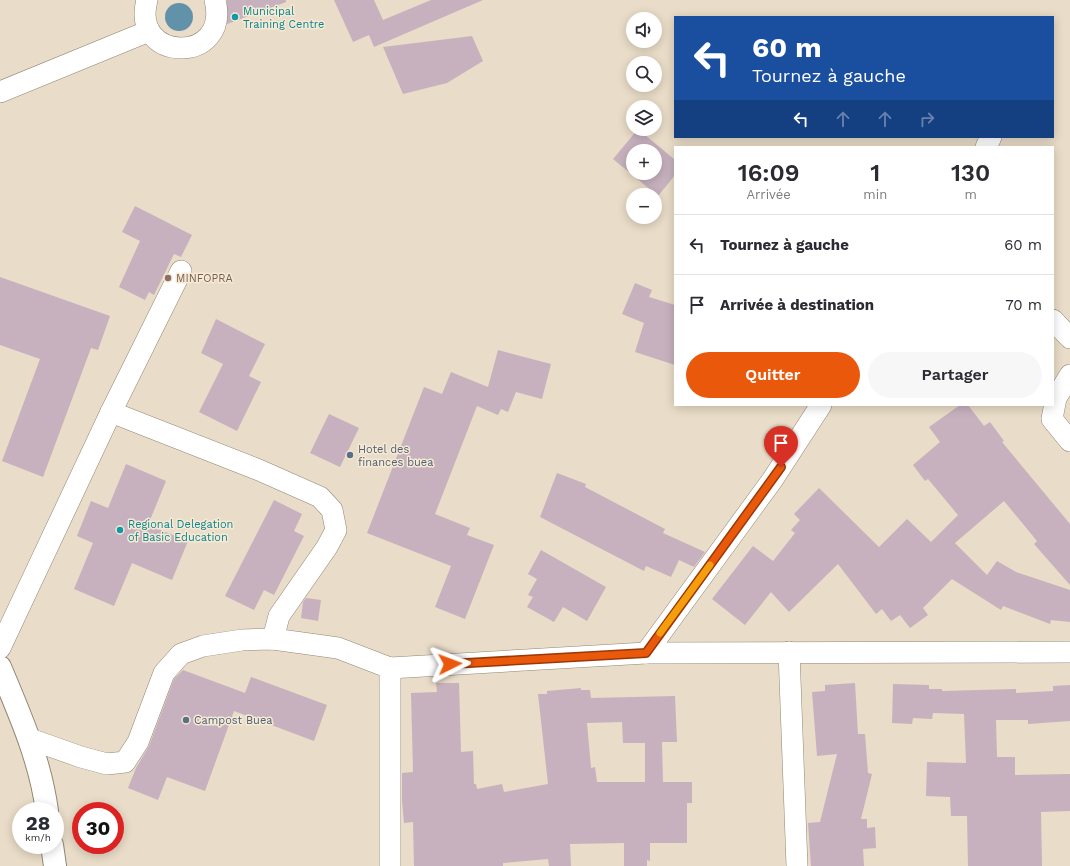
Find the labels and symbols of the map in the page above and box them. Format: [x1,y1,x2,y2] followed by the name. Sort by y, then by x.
[243,5,324,31] place label: Municipal Training Centre
[230,12,240,22] marker: Municipal Training Centre
[176,272,233,285] place label: MINFOPRA
[163,273,173,283] marker: MINFOPRA
[764,426,798,467] pin
[358,443,433,469] place label: Hotel des finances buea
[345,450,355,460] marker: Hotel des finances buea
[128,518,233,544] place label: Regional Delegation of Basic Education
[115,525,125,535] marker: Regional Delegation of Basic Education
[429,643,471,685] position arrow
[194,714,272,727] place label: Campost Buea
[181,715,191,725] marker: Campost Buea
[72,802,124,854] speed limit sign: 30

